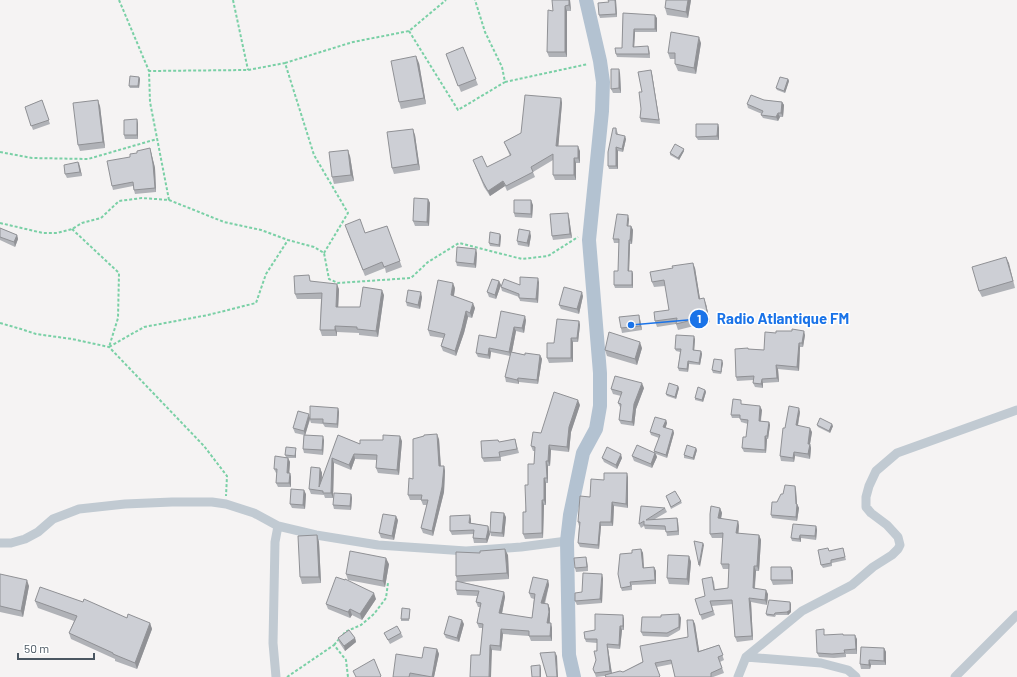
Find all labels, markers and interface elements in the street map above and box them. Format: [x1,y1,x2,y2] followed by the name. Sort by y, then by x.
[689,305,858,332] callout: Radio Atlantique FM
[717,309,849,327] text: Radio Atlantique FM
[697,311,701,325] text: 1
[18,635,94,661] scale bar
[24,641,49,655] text: 50 m

